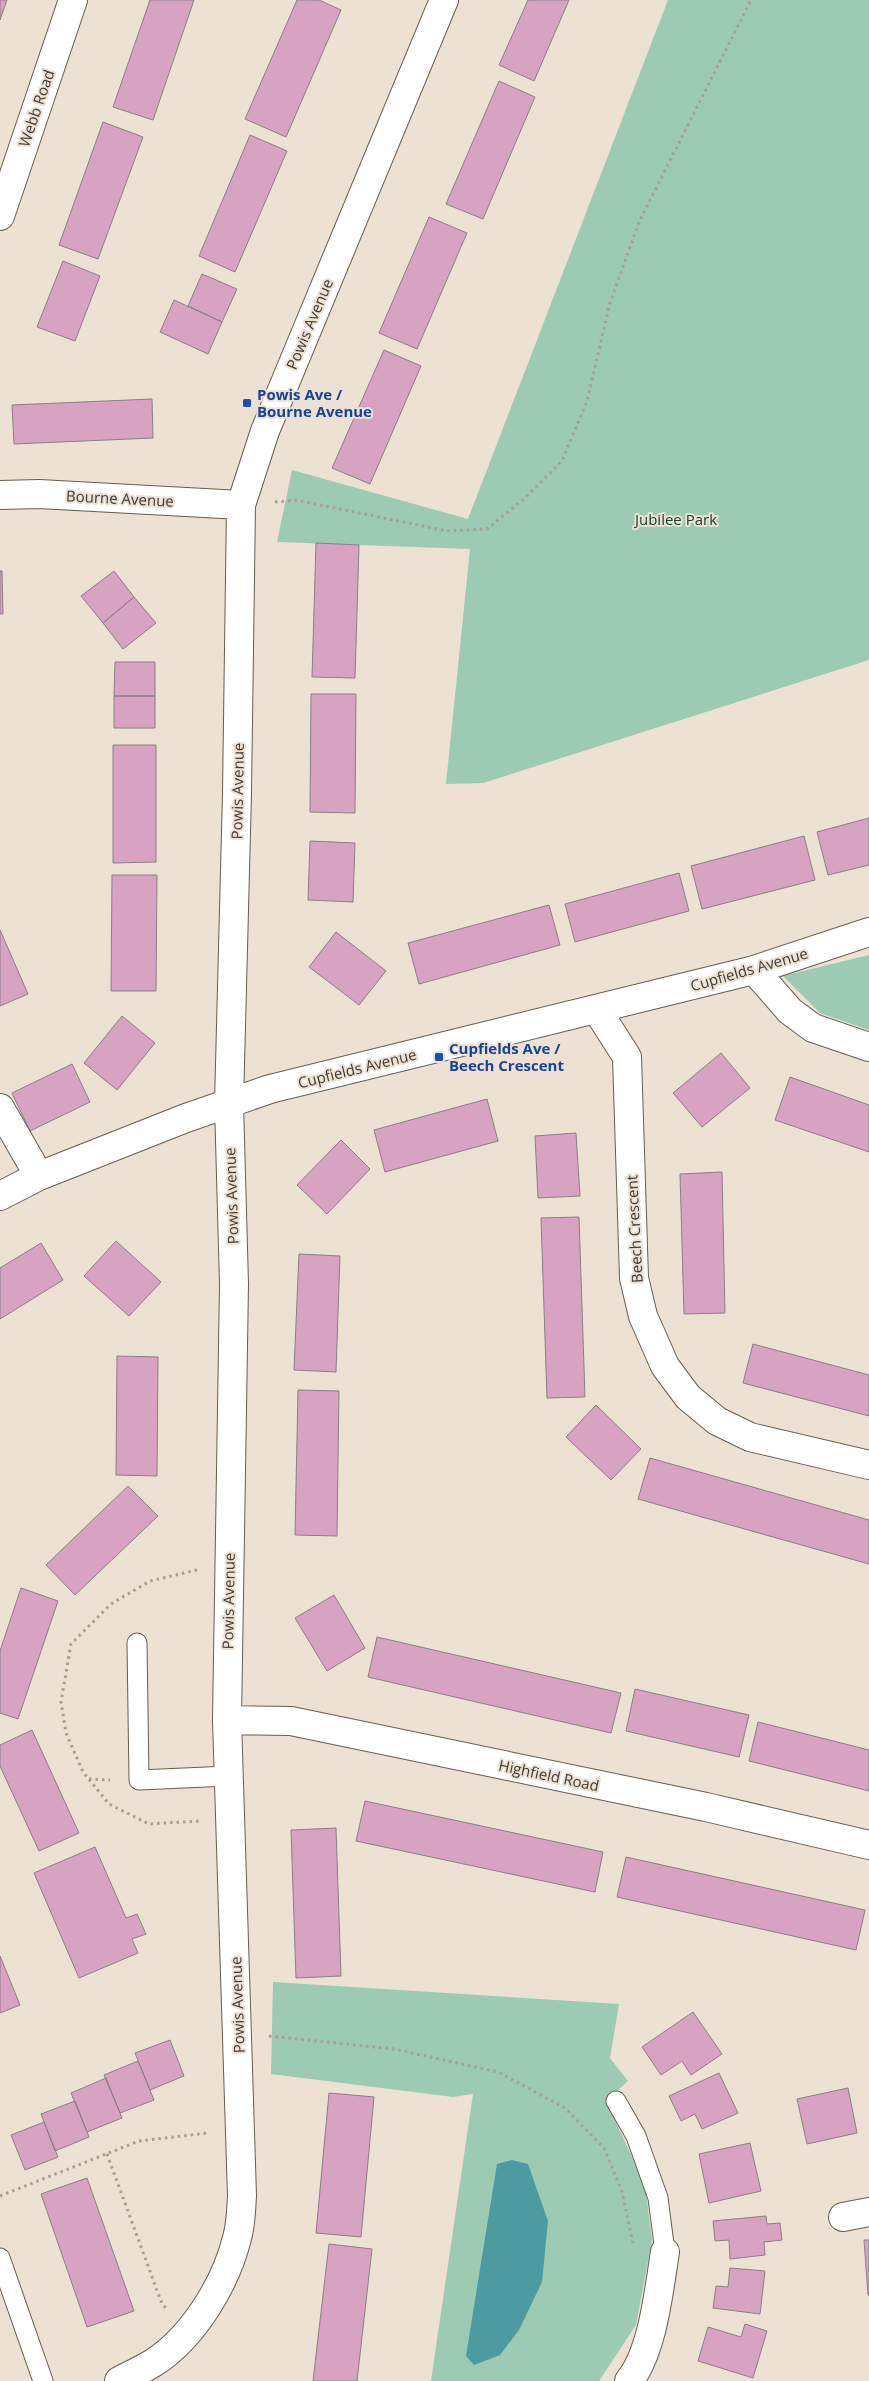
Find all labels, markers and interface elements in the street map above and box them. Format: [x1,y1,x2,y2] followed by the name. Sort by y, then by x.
[13,67,59,149] street label: Webb Road
[281,276,337,372] street label: Powis Avenue
[257,384,372,421] place label: Powis Ave / Bourne Avenue
[241,397,253,409] marker: Powis Ave / Bourne Avenue
[66,485,174,511] street label: Bourne Avenue
[633,509,717,529] park label: Jubilee Park
[226,742,248,840] street label: Powis Avenue
[688,943,810,995] street label: Cupfields Avenue
[449,1038,564,1075] place label: Cupfields Ave / Beech Crescent
[296,1044,418,1092] street label: Cupfields Avenue
[433,1051,445,1063] marker: Cupfields Ave / Beech Crescent
[219,1147,243,1245] street label: Powis Avenue
[621,1174,647,1284] street label: Beech Crescent
[217,1552,239,1650] street label: Powis Avenue
[497,1755,601,1795] street label: Highfield Road
[225,1956,249,2054] street label: Powis Avenue

